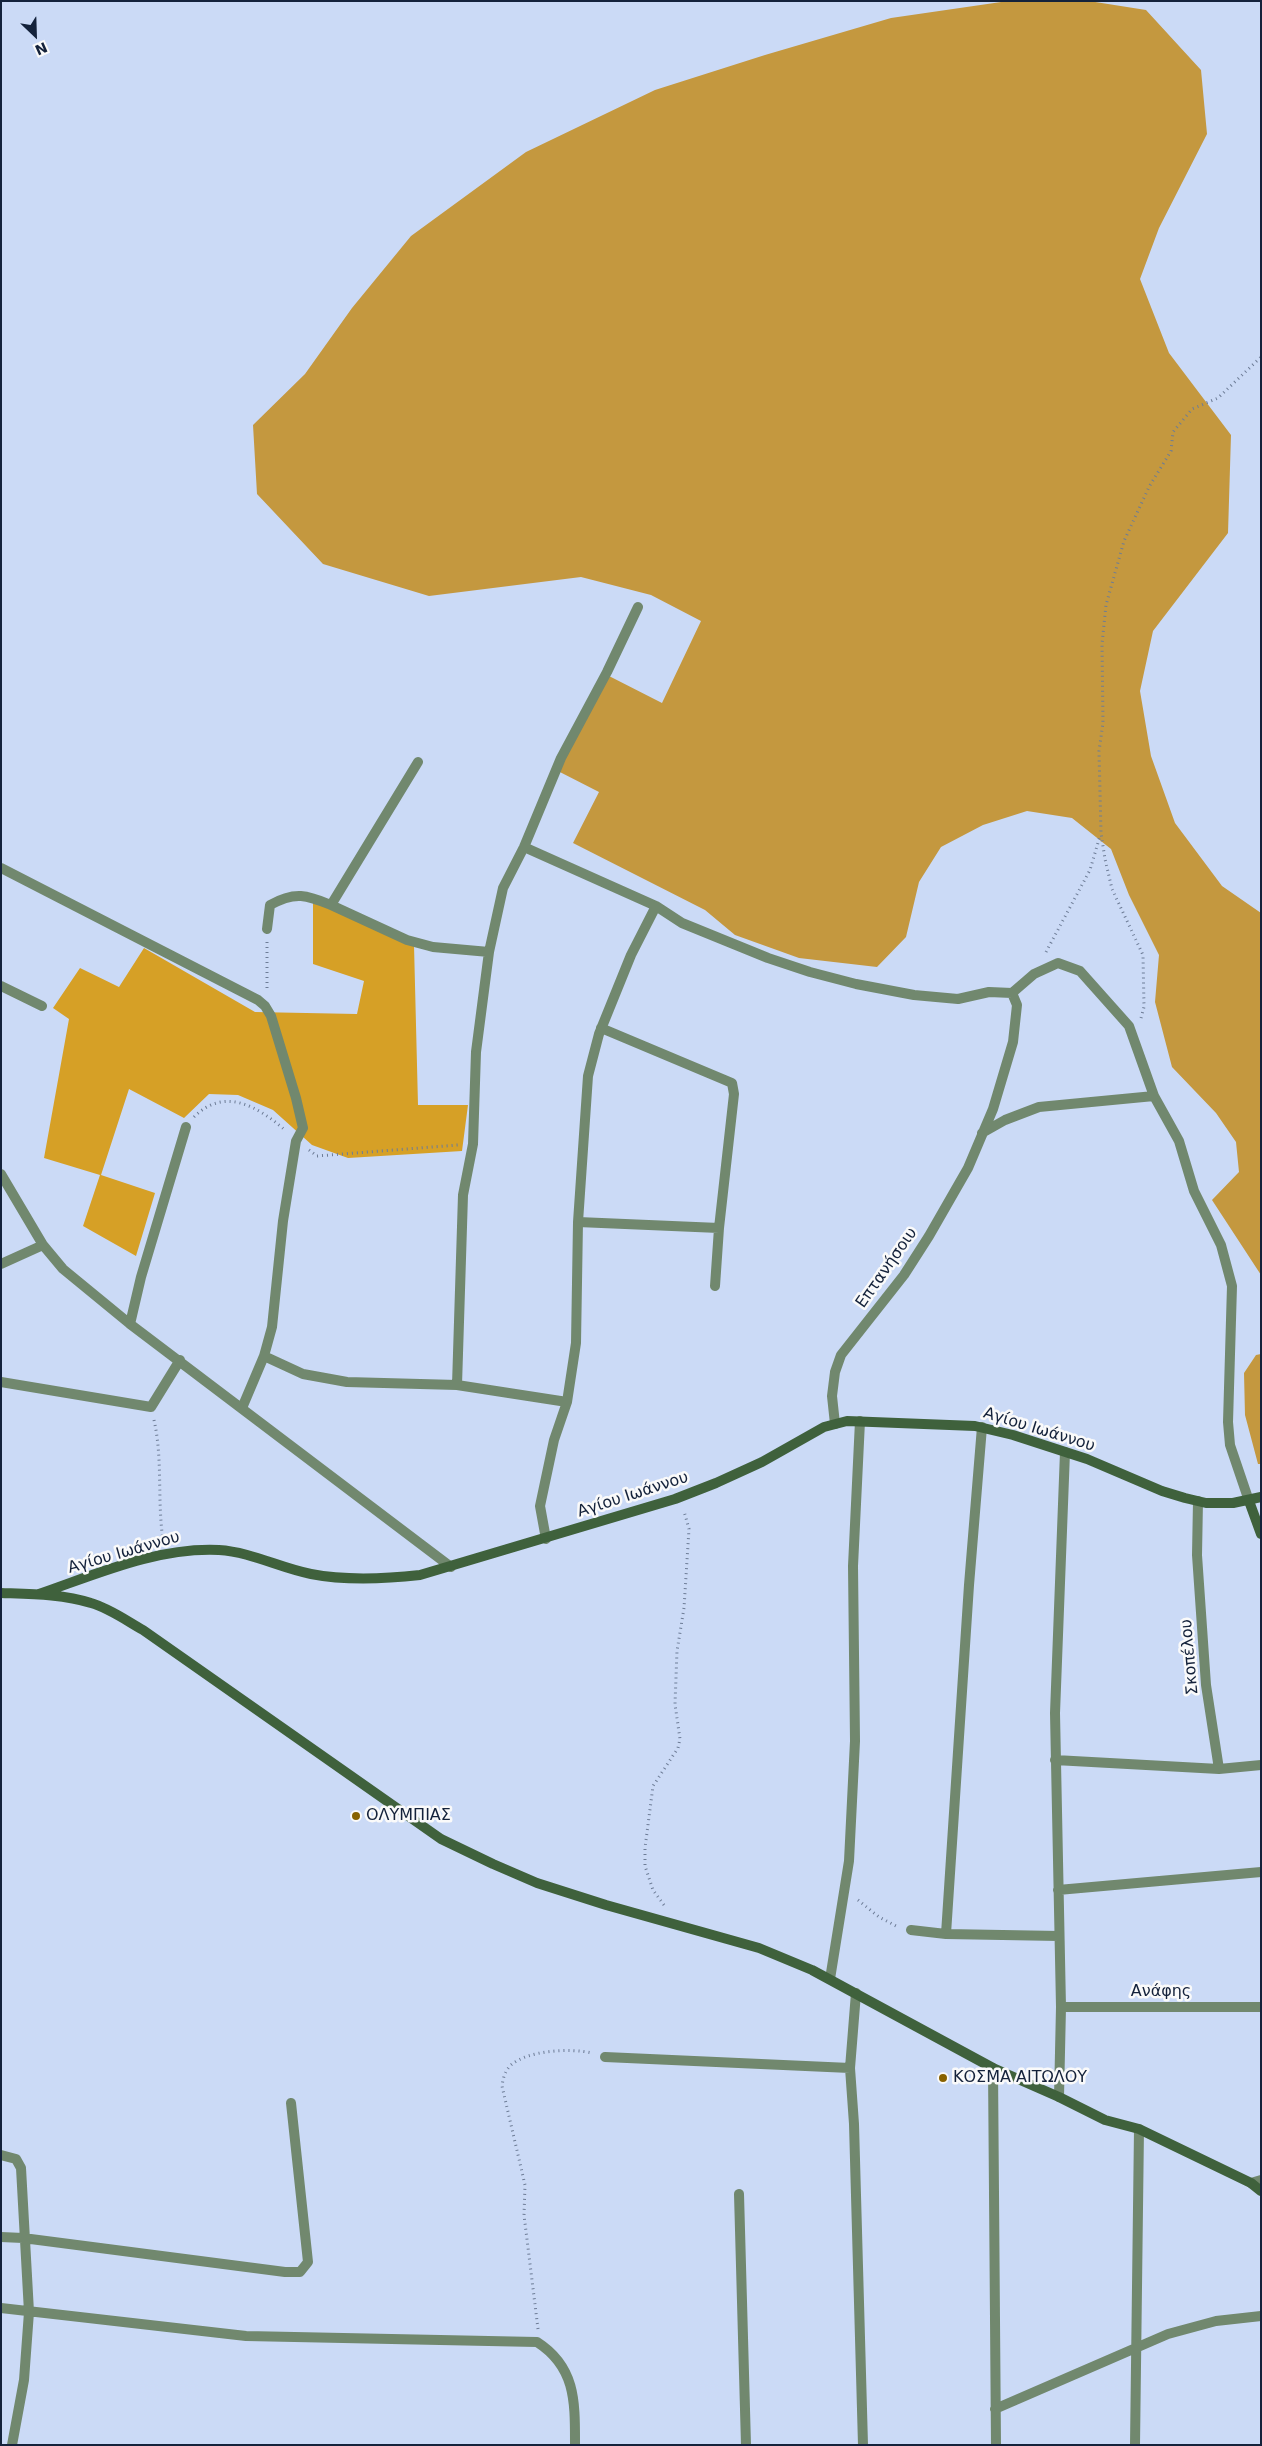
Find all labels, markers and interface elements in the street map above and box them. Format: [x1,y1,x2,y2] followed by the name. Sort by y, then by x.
[10,10,60,60] north arrow
[32,39,50,58] text: N
[852,1224,922,1312] street label: Επτανήσοιυ
[981,1404,1097,1456] street label: Αγίου Ιωάννου
[575,1468,691,1522] street label: Αγίου Ιωάννου
[66,1528,182,1578] street label: Αγίου Ιωάννου
[1177,1618,1203,1696] street label: Σκοπέλου
[366,1806,451,1826] place label: ΟΛΥΜΠΙΑΣ
[350,1810,362,1822] marker: ΟΛΥΜΠΙΑΣ
[1131,1982,1191,2002] street label: Ανάφης
[953,2068,1087,2088] place label: ΚΟΣΜΑ ΑΙΤΩΛΟΥ
[937,2072,949,2084] marker: ΚΟΣΜΑ ΑΙΤΩΛΟΥ

